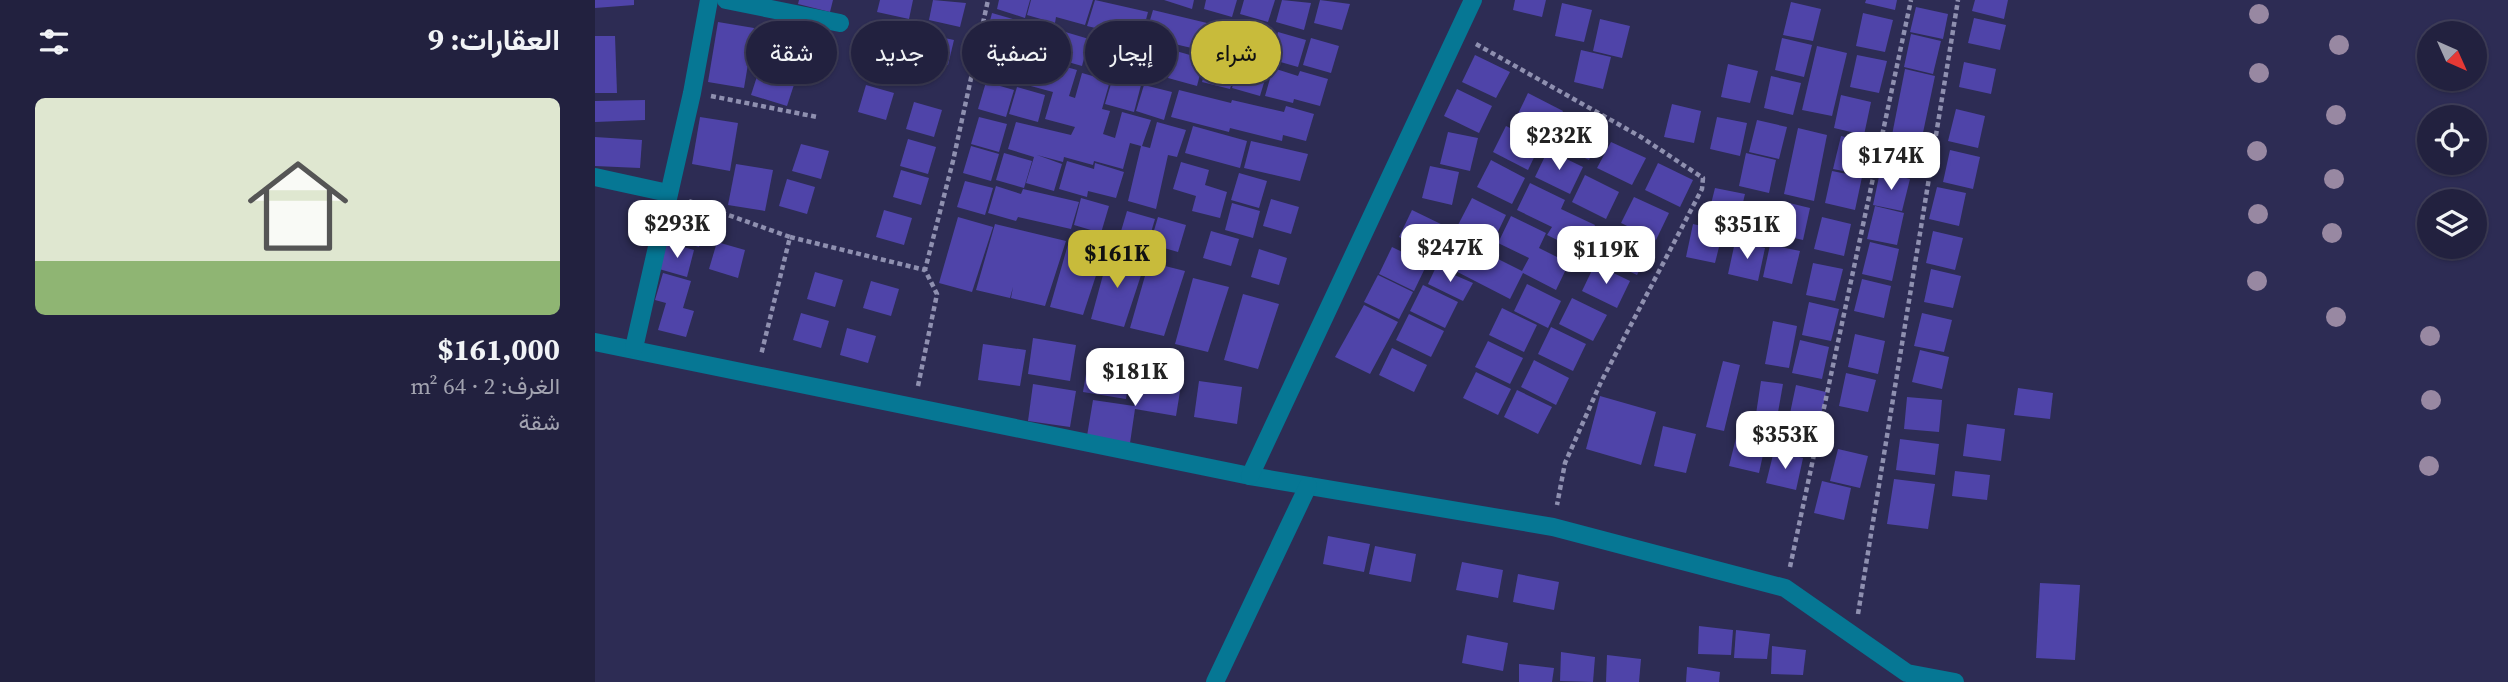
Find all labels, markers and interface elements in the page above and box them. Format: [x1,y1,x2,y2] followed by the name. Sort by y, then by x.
[428,19,560,60] text: العقارات: 9
[746,21,837,84] chip: شقة
[851,21,948,84] chip: جديد
[962,21,1071,84] chip: تصفية
[1085,21,1177,84] chip: إيجار
[1191,21,1281,84] chip: شراء
[2417,21,2487,91] north arrow
[2417,21,2487,259] map controls
[35,23,73,61] icon: filters
[2417,105,2487,175] button: locate
[1510,113,1608,172] pin: $232K
[1526,119,1592,151] text: $232K
[1842,132,1940,192] pin: $174K
[1858,139,1924,171] text: $174K
[235,143,361,269] icon: home
[2417,189,2487,259] button: layers
[628,201,726,260] pin: $293K
[1698,202,1796,261] pin: $351K
[644,207,710,239] text: $293K
[1714,208,1780,240] text: $351K
[1401,224,1499,284] pin: $247K
[1557,226,1655,286] pin: $119K
[1068,230,1166,290] pin: $161K
[1417,231,1483,263] text: $247K
[1573,233,1639,265] text: $119K
[1084,237,1150,269] text: $161K
[437,329,560,370] text: $161,000
[1086,348,1184,408] pin: $181K
[1102,355,1168,387] text: $181K
[410,370,560,402] text: الغرف: 2 · 64 m²
[518,406,560,438] text: شقة
[1736,412,1834,471] pin: $353K
[1752,418,1818,450] text: $353K

